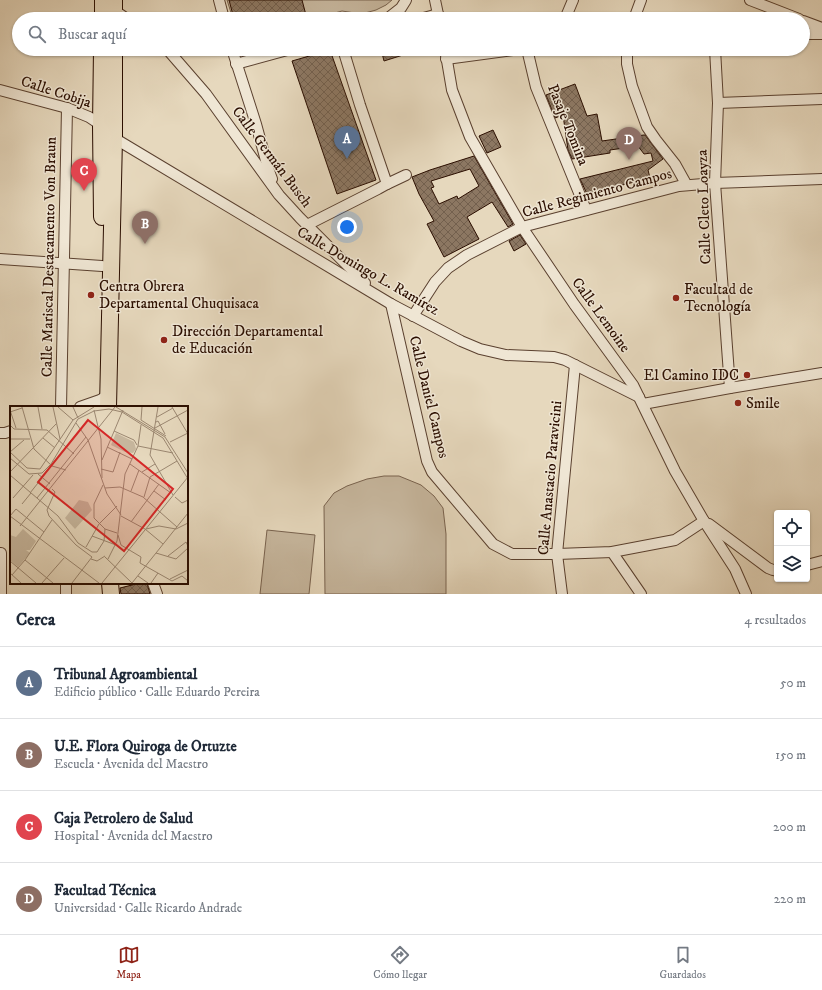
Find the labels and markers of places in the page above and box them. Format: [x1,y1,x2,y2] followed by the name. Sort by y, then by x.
[334,126,360,159] pin: A
[616,127,642,160] pin: D
[71,158,97,191] pin: C
[132,211,158,244] pin: B
[99,277,260,313] place label: Centra Obrera Departamental Chuquisaca
[684,280,753,316] place label: Facultad de Tecnología
[86,290,96,300] marker: Centra Obrera Departamental Chuquisaca
[671,293,681,303] marker: Facultad de Tecnología
[172,322,323,358] place label: Dirección Departamental de Educación
[159,335,169,345] marker: Dirección Departamental de Educación
[644,366,739,385] place label: El Camino IDC
[742,370,752,380] marker: El Camino IDC
[746,394,780,413] place label: Smile
[733,398,743,408] marker: Smile

